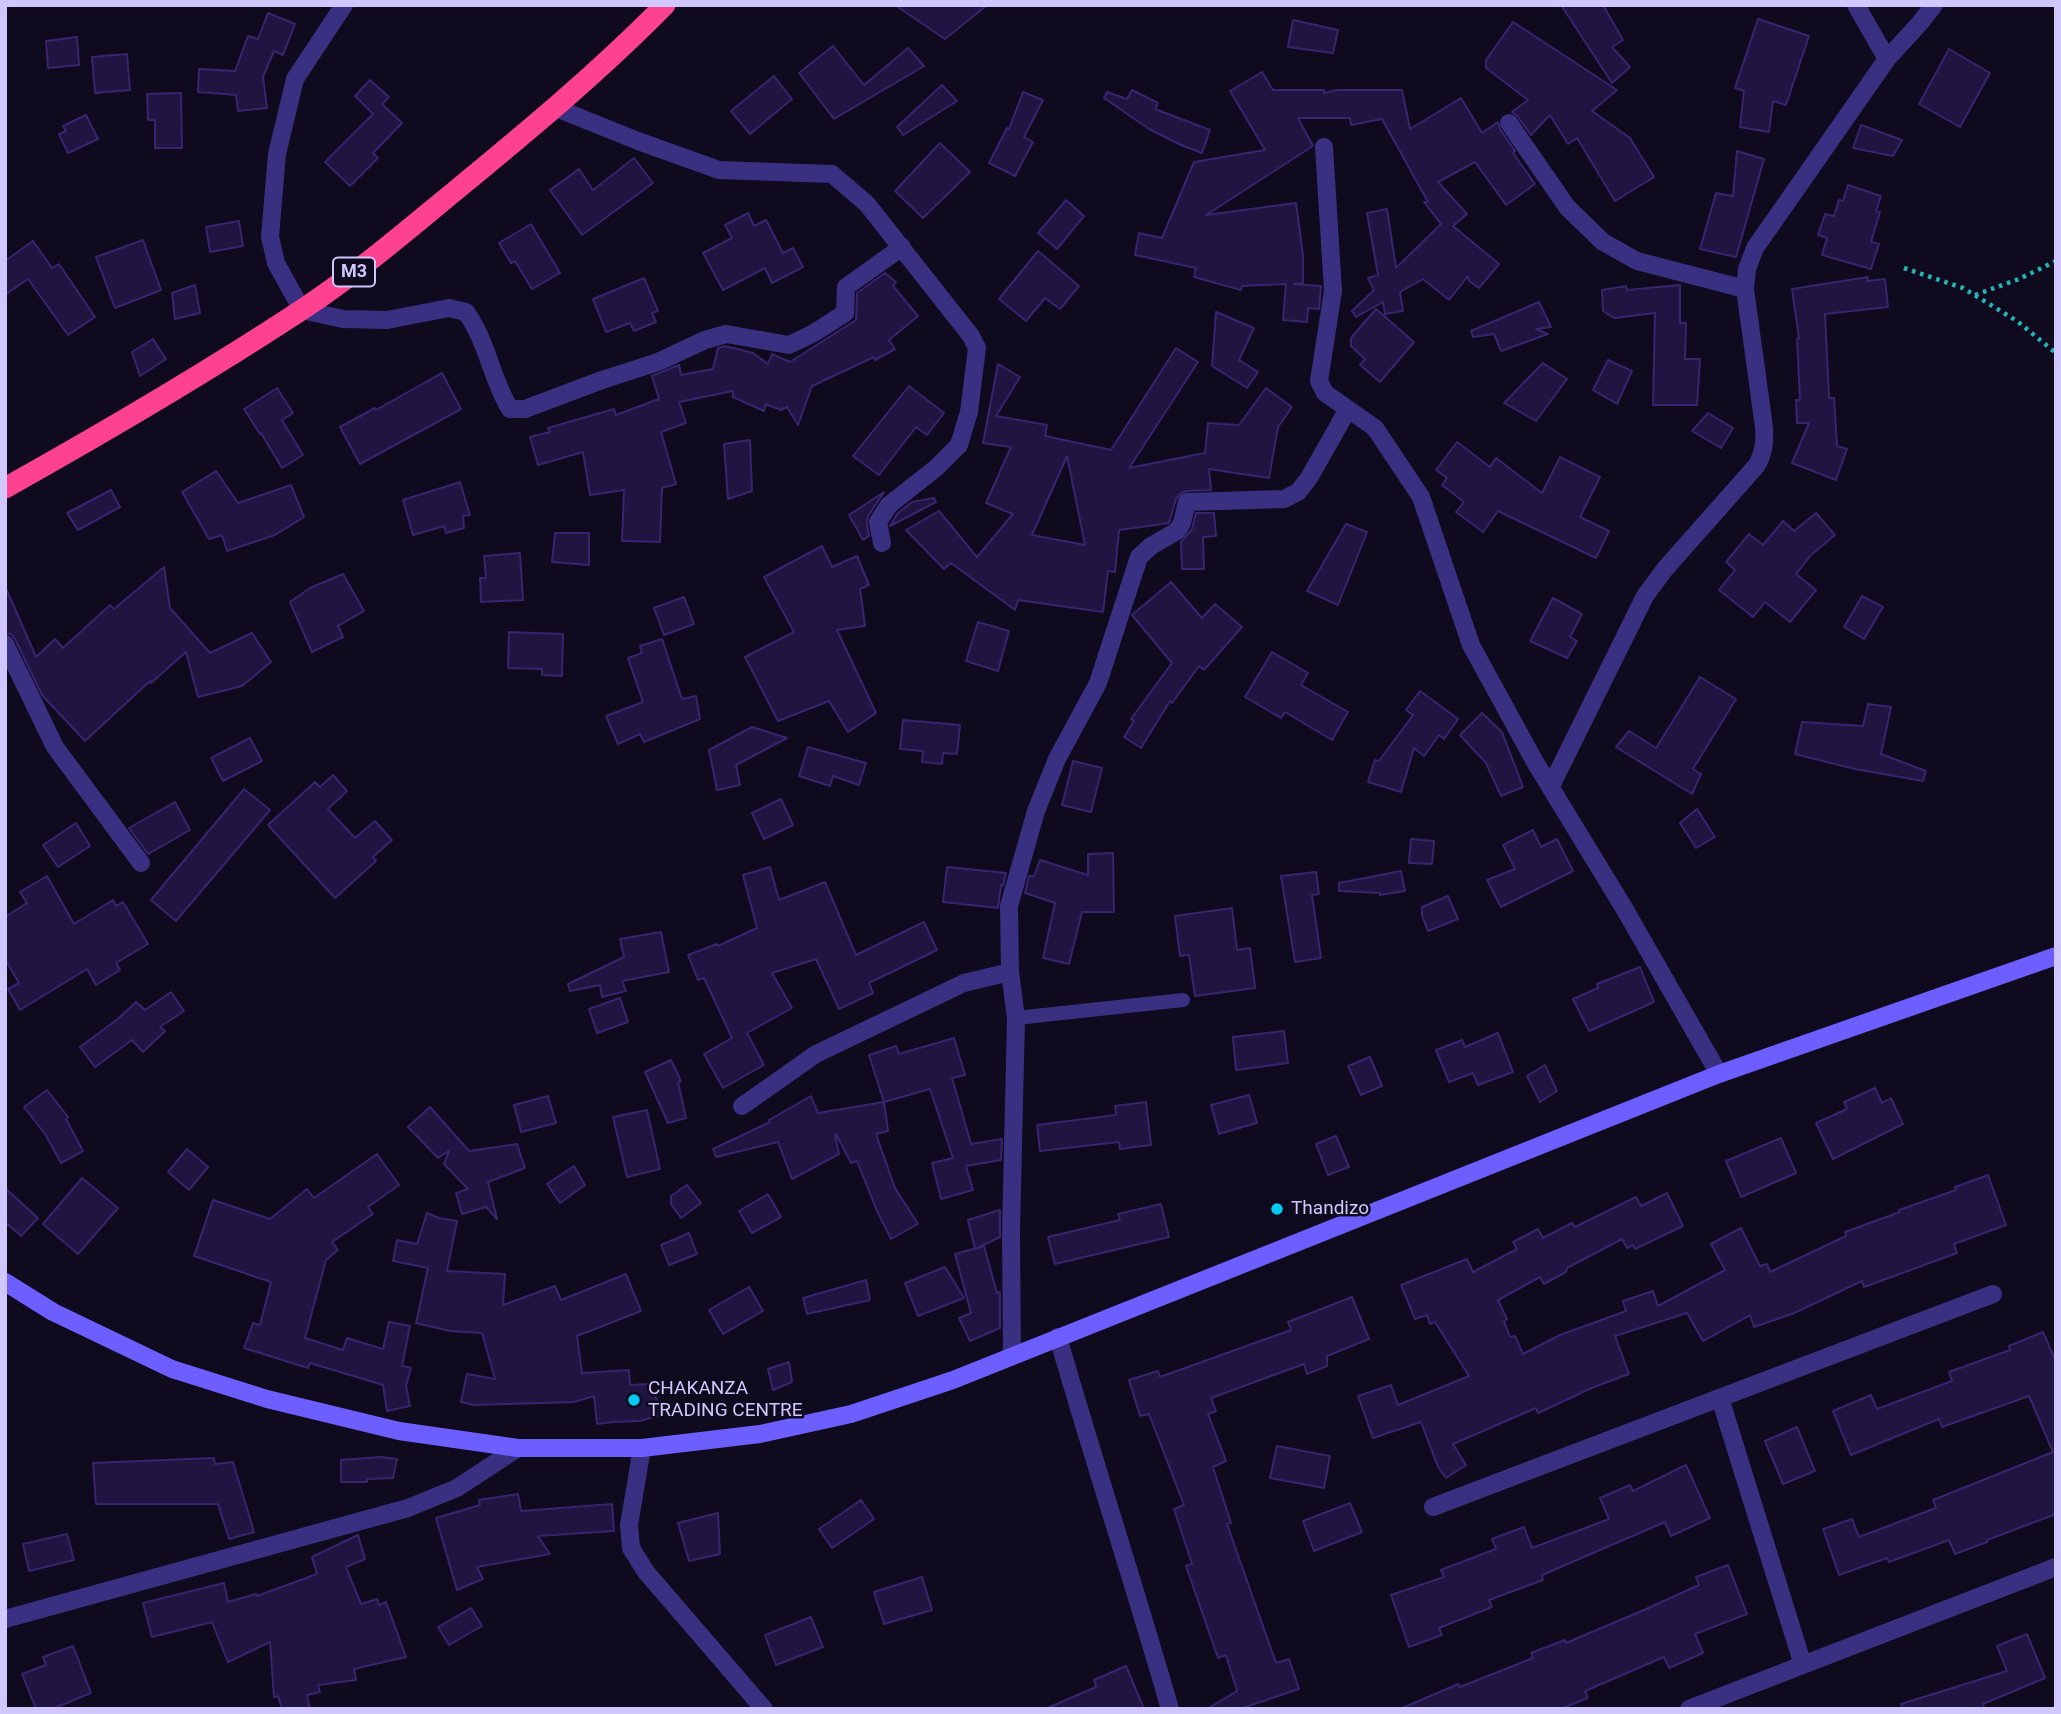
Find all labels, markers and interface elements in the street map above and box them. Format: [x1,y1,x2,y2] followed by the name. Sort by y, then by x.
[333,258,375,286] road number: M3
[1291,1198,1369,1220] place label: Thandizo
[1269,1201,1285,1217] marker: Thandizo
[648,1378,803,1422] place label: CHAKANZA TRADING CENTRE
[626,1392,642,1408] marker: CHAKANZA TRADING CENTRE

